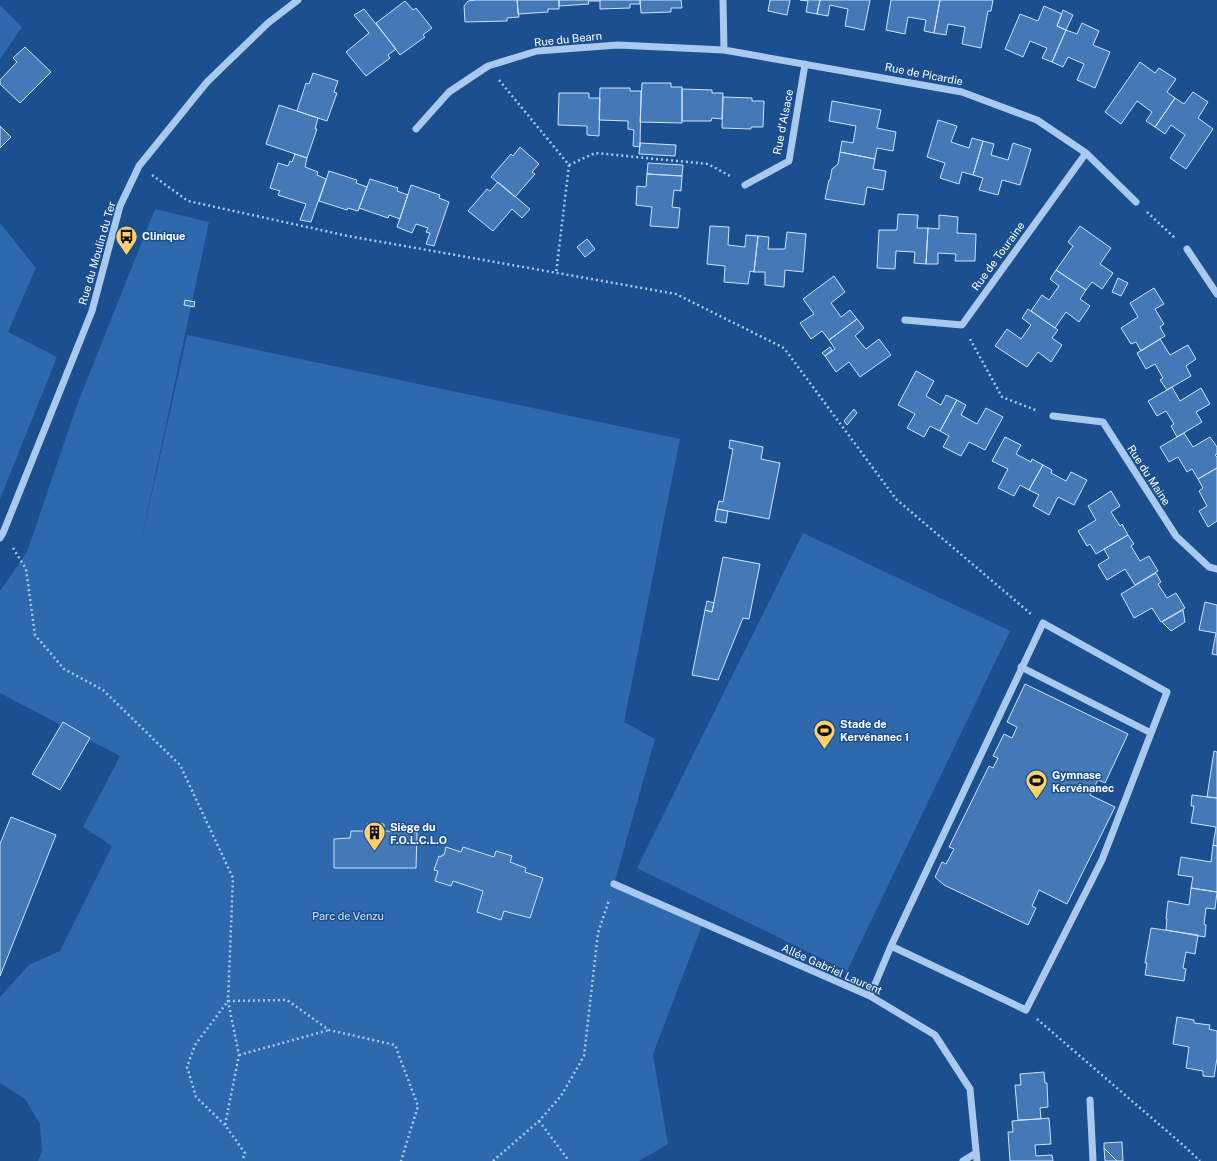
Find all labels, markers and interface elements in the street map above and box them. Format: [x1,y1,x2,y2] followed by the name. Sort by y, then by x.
[533,29,603,49] street label: Rue du Bearn
[884,61,964,87] street label: Rue de Picardie
[771,88,795,156] street label: Rue d'Alsace
[76,200,118,306] street label: Rue du Moulin du Ter
[969,219,1027,293] street label: Rue de Touraine
[114,223,140,256] bus stop icon: Clinique
[142,230,185,242] place label: Clinique
[1125,443,1173,507] street label: Rue du Maine
[811,717,837,750] sports icon: Stade de Kervénanec 1
[840,718,909,743] place label: Stade de Kervénanec 1
[1024,768,1050,801] sports icon: Gymnase Kervénanec
[1052,769,1114,794] place label: Gymnase Kervénanec
[362,820,388,853] building icon: Siège du F.O.L.C.L.O
[390,821,447,846] place label: Siège du F.O.L.C.L.O
[312,910,384,922] park label: Parc de Venzu
[780,941,884,997] street label: Allée Gabriel Laurent

